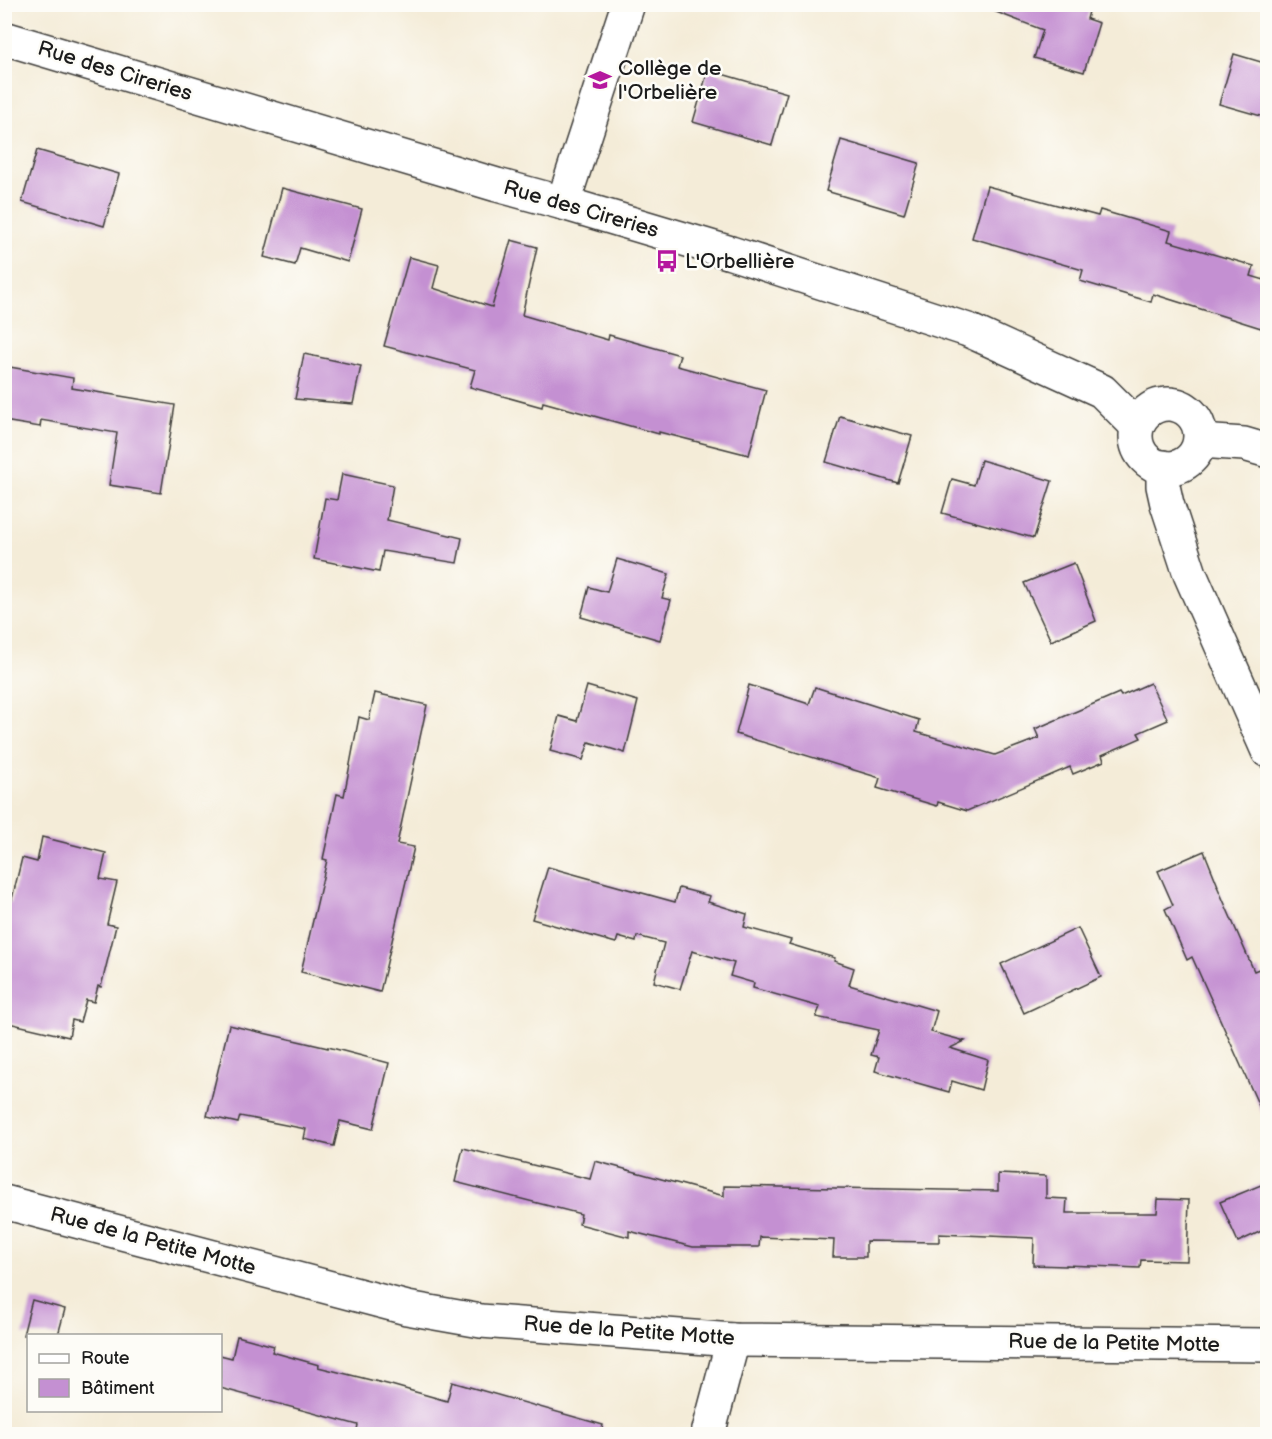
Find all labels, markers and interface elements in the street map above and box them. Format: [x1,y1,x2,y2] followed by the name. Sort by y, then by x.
[35,36,195,106] street label: Rue des Cireries
[618,56,722,105] place label: Collège de l'Orbelière
[587,67,613,93] school or university icon: Collège de l'Orbelière
[501,175,661,243] street label: Rue des Cireries
[654,248,680,274] bus stop icon: L'Orbellière
[685,249,795,274] place label: L'Orbellière
[48,1202,258,1280] street label: Rue de la Petite Motte
[523,1311,735,1351] street label: Rue de la Petite Motte
[1008,1329,1220,1357] street label: Rue de la Petite Motte
[27,1334,222,1412] legend
[81,1348,130,1369] text: Route
[81,1378,155,1399] text: Bâtiment

